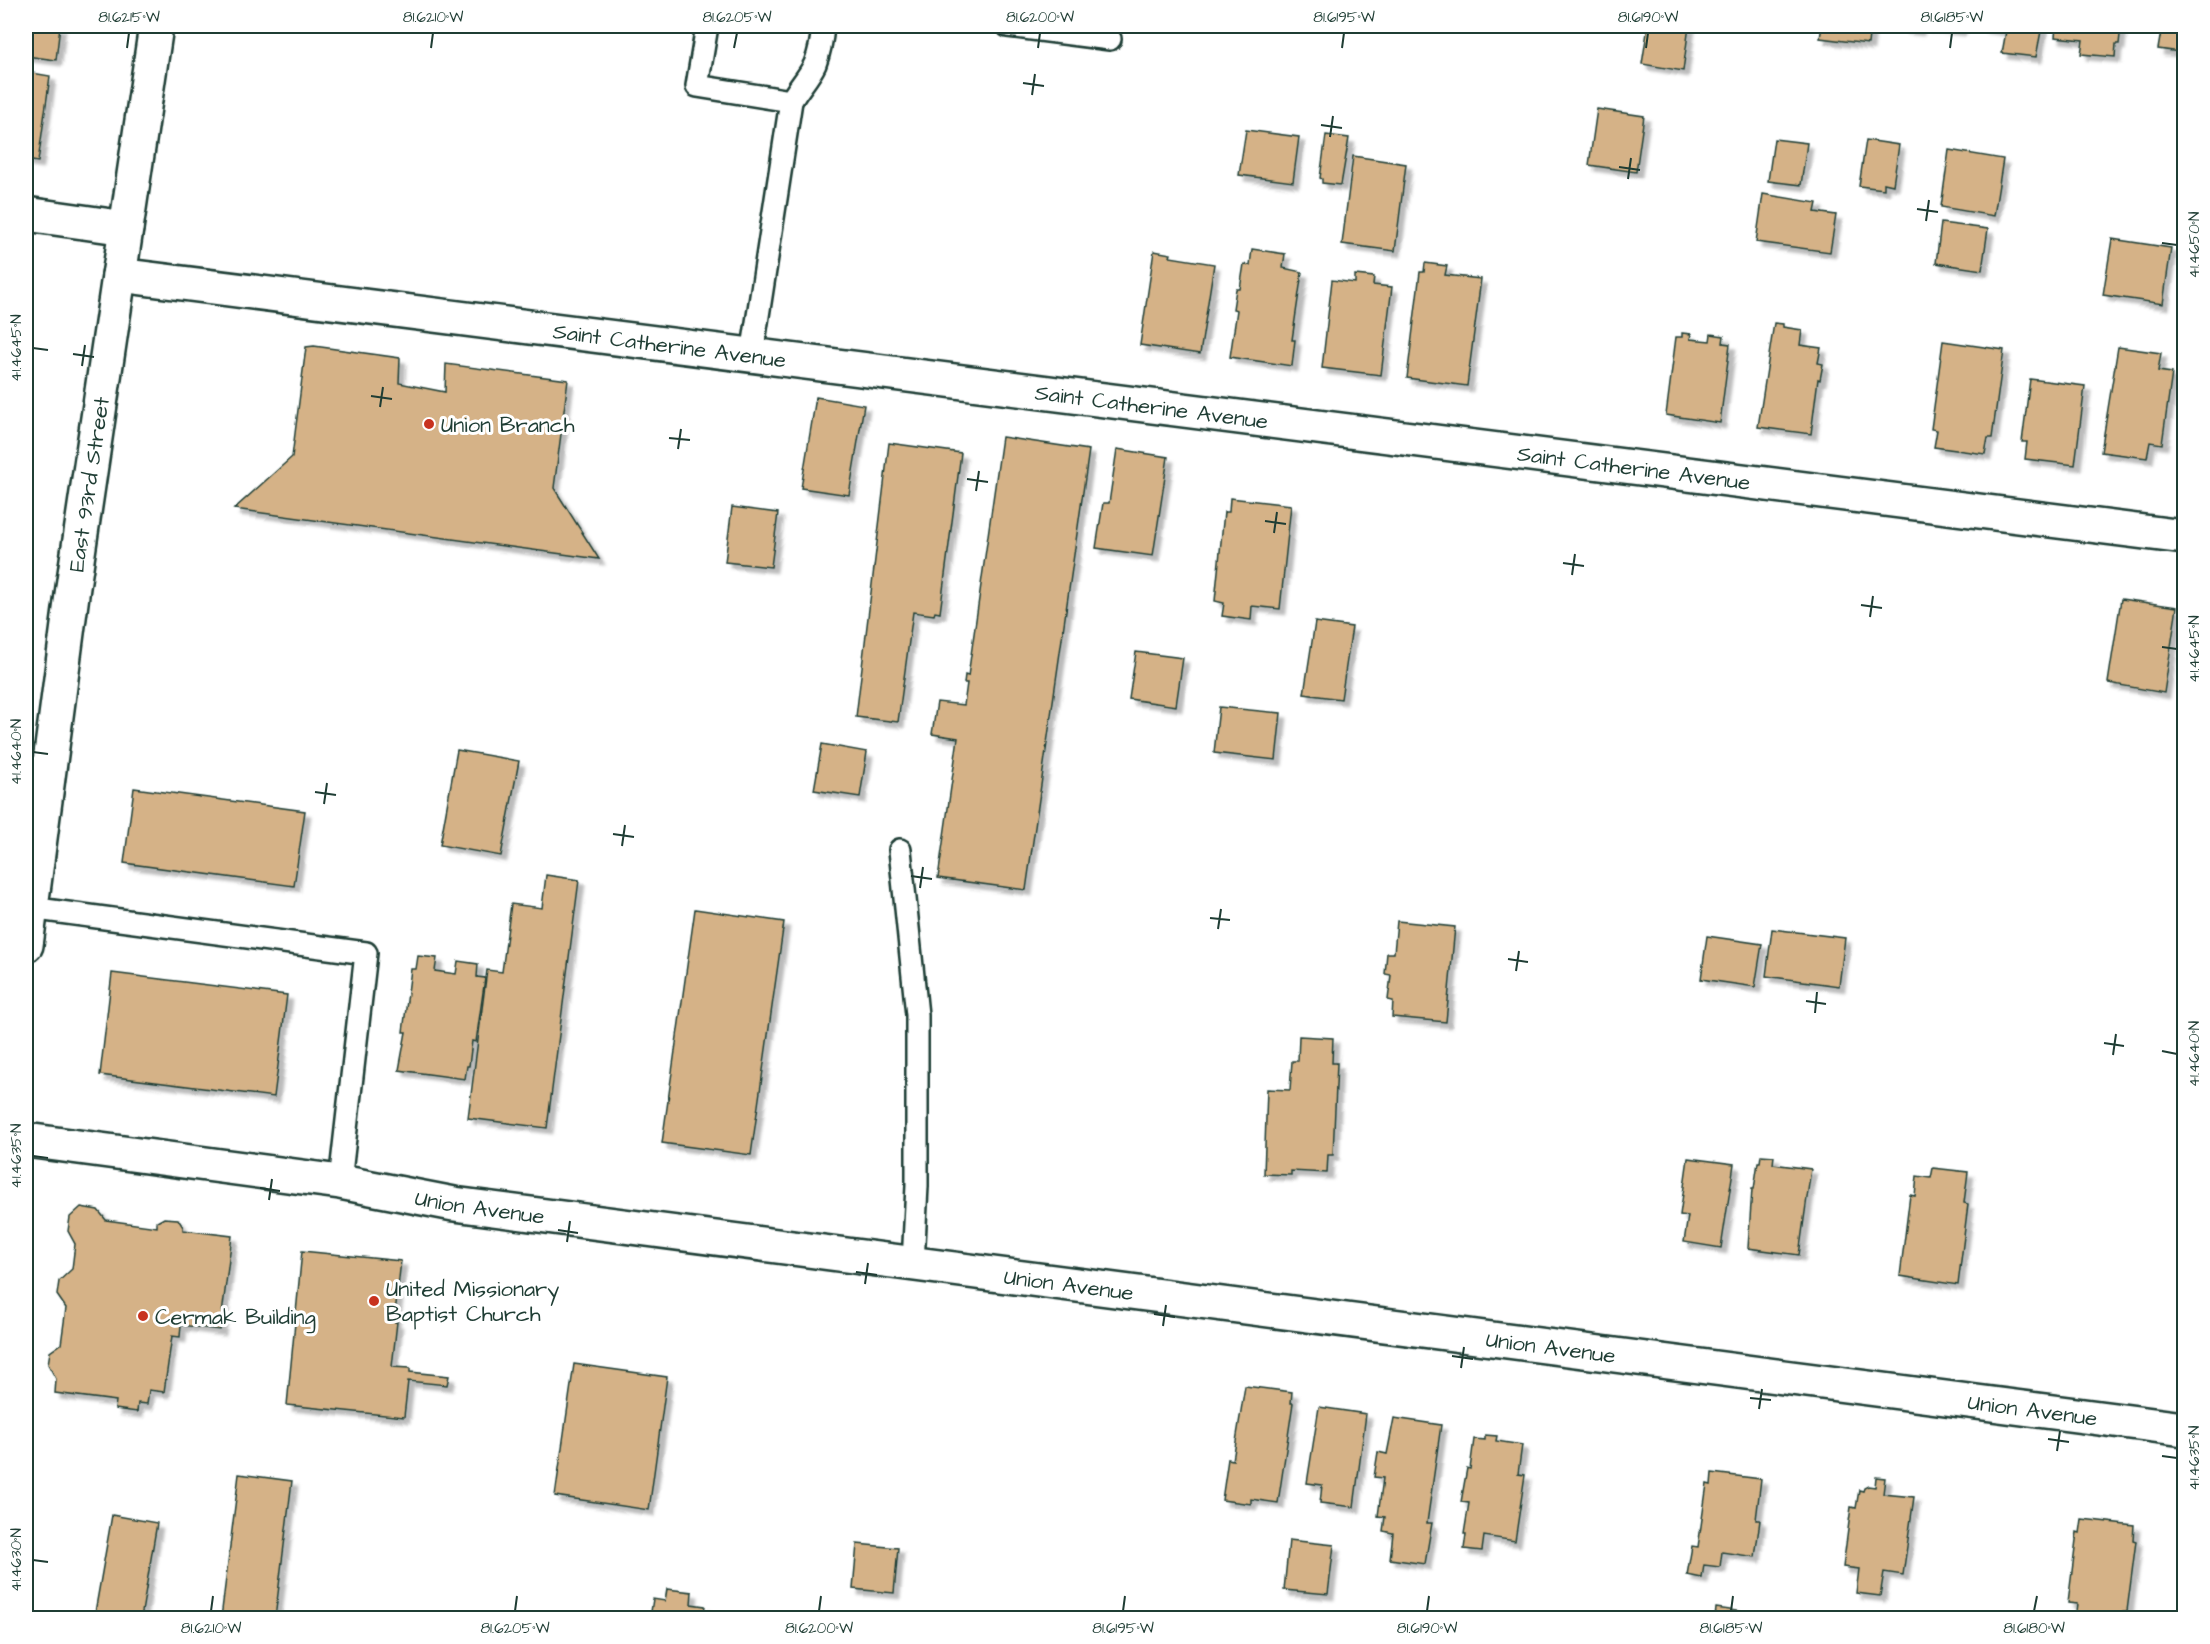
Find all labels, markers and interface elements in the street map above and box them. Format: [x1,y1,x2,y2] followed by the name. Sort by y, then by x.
[98,7,160,28] text: 81.6215°W
[403,7,463,28] text: 81.6210°W
[702,7,772,28] text: 81.6205°W
[1006,7,1074,28] text: 81.6200°W
[1313,7,1375,28] text: 81.6195°W
[1618,7,1678,28] text: 81.6190°W
[1921,7,1983,28] text: 81.6185°W
[2184,212,2205,278] text: 41.4650°N
[6,314,27,382] text: 41.4645°N
[551,316,788,376] street label: Saint Catherine Avenue
[1033,377,1270,438] street label: Saint Catherine Avenue
[61,395,118,574] street label: East 93rd Street
[441,410,575,441] place label: Union Branch
[422,417,436,431] marker: Union Branch
[1515,439,1752,499] street label: Saint Catherine Avenue
[2184,615,2205,683] text: 41.4645°N
[6,719,27,785] text: 41.4640°N
[2184,1021,2205,1087] text: 41.4640°N
[6,1124,27,1188] text: 41.4635°N
[412,1183,546,1233] street label: Union Avenue
[1002,1262,1135,1309] street label: Union Avenue
[386,1274,559,1330] place label: United Missionary Baptist Church
[367,1294,381,1308] marker: United Missionary Baptist Church
[155,1302,316,1334] place label: Cermak Building
[136,1309,150,1323] marker: Cermak Building
[1484,1324,1617,1372] street label: Union Avenue
[1966,1387,2099,1435] street label: Union Avenue
[2184,1426,2205,1490] text: 41.4635°N
[6,1528,27,1592] text: 41.4630°N
[181,1618,241,1639] text: 81.6210°W
[480,1618,550,1639] text: 81.6205°W
[785,1618,853,1639] text: 81.6200°W
[1092,1618,1154,1639] text: 81.6195°W
[1397,1618,1457,1639] text: 81.6190°W
[1700,1618,1762,1639] text: 81.6185°W
[2003,1618,2065,1639] text: 81.6180°W

